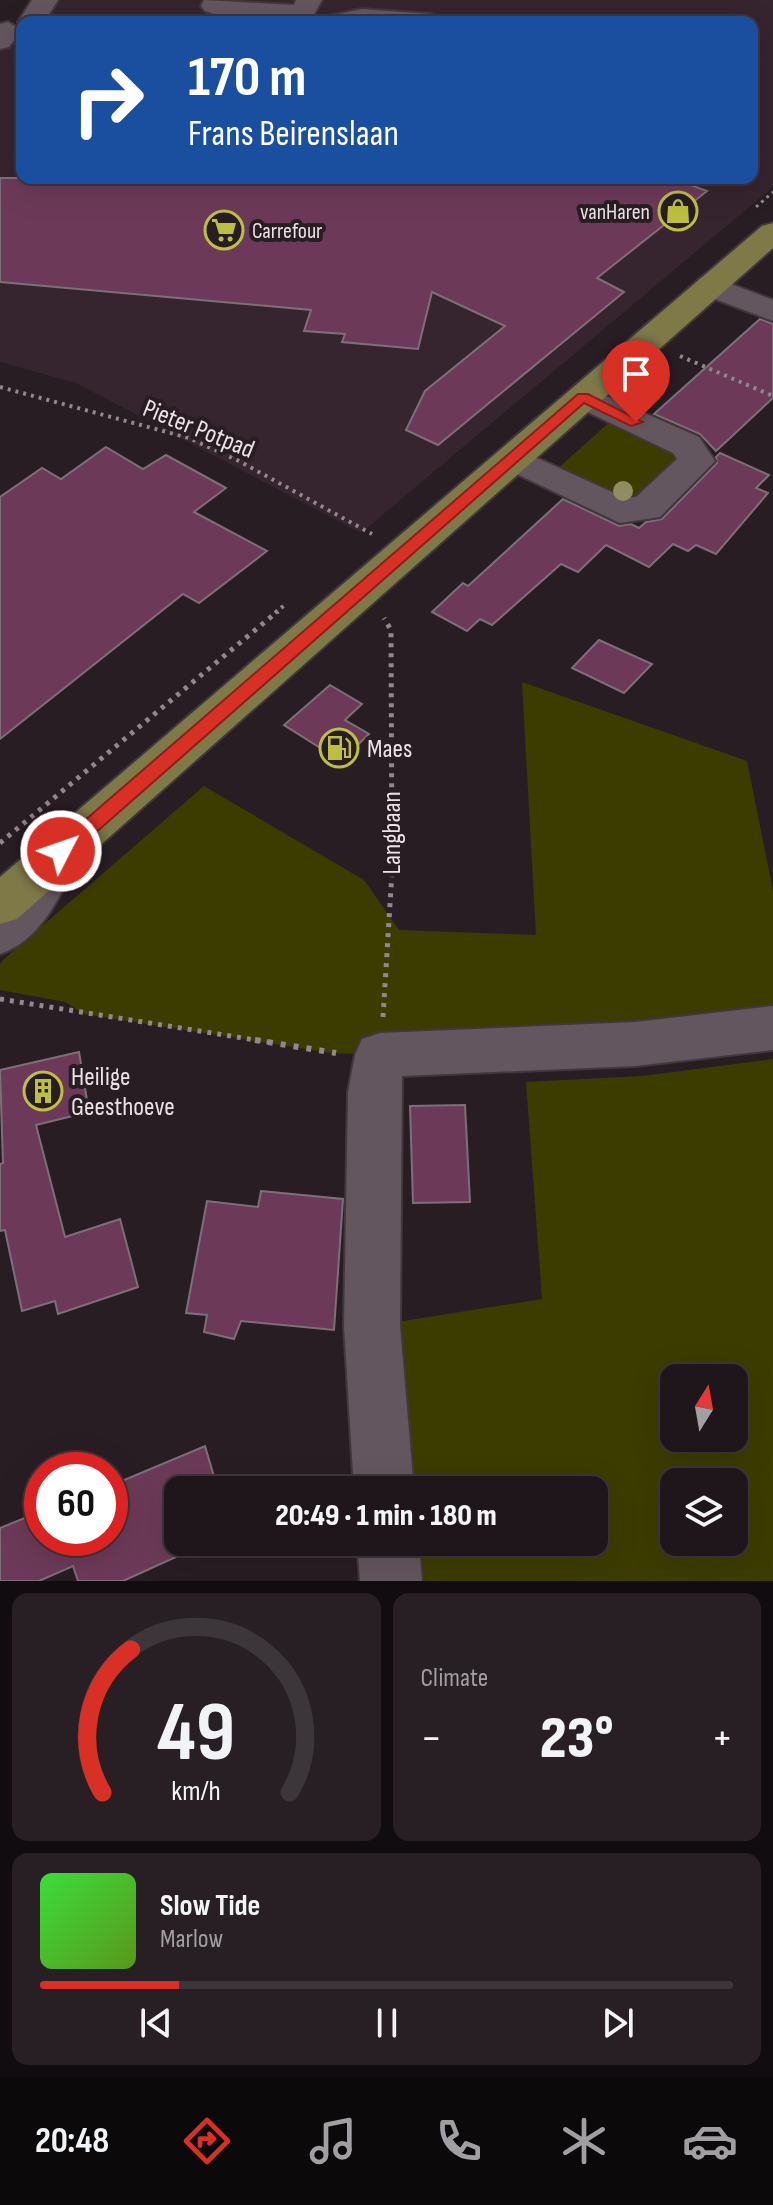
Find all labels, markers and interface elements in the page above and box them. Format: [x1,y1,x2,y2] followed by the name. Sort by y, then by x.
[188,45,306,112] text: 170 m
[56,48,160,152] icon: right
[188,113,399,156] text: Frans Beirenslaan
[657,190,699,232] shop icon: vanHaren
[580,199,650,226] place label: vanHaren
[203,209,245,251] supermarket icon: Carrefour
[252,218,322,245] place label: Carrefour
[602,340,670,422] pin
[614,352,658,396] icon: arrive
[138,393,259,466] street label: Pieter Potpad
[318,727,360,769] fuel station icon: Maes
[367,734,412,765] place label: Maes
[377,791,408,875] street label: Langbaan
[19,809,103,893] position arrow
[71,1062,175,1123] place label: Heilige Geesthoeve
[22,1070,64,1112] building icon: Heilige Geesthoeve
[660,1364,748,1452] north arrow
[660,1364,748,1556] map controls
[24,1452,128,1556] speed limit sign: 60
[660,1468,748,1556] button: layers
[275,1498,497,1534] text: 20:49 · 1 min · 180 m
[421,1663,488,1694] text: Climate
[157,1684,235,1784] text: 49
[540,1703,614,1775] text: 23°
[421,1712,442,1765] text: −
[711,1712,733,1765] text: +
[172,1774,221,1809] text: km/h
[160,1888,260,1924] text: Slow Tide
[160,1924,223,1955] text: Marlow
[134,2001,178,2045] icon: previous
[365,2001,409,2045] icon: pause
[596,2001,640,2045] icon: next
[179,2113,235,2169] icon: directions
[305,2113,361,2169] icon: music
[431,2113,487,2169] icon: phone
[556,2113,612,2169] icon: climate
[682,2113,738,2169] icon: car
[35,2120,109,2163] text: 20:48

